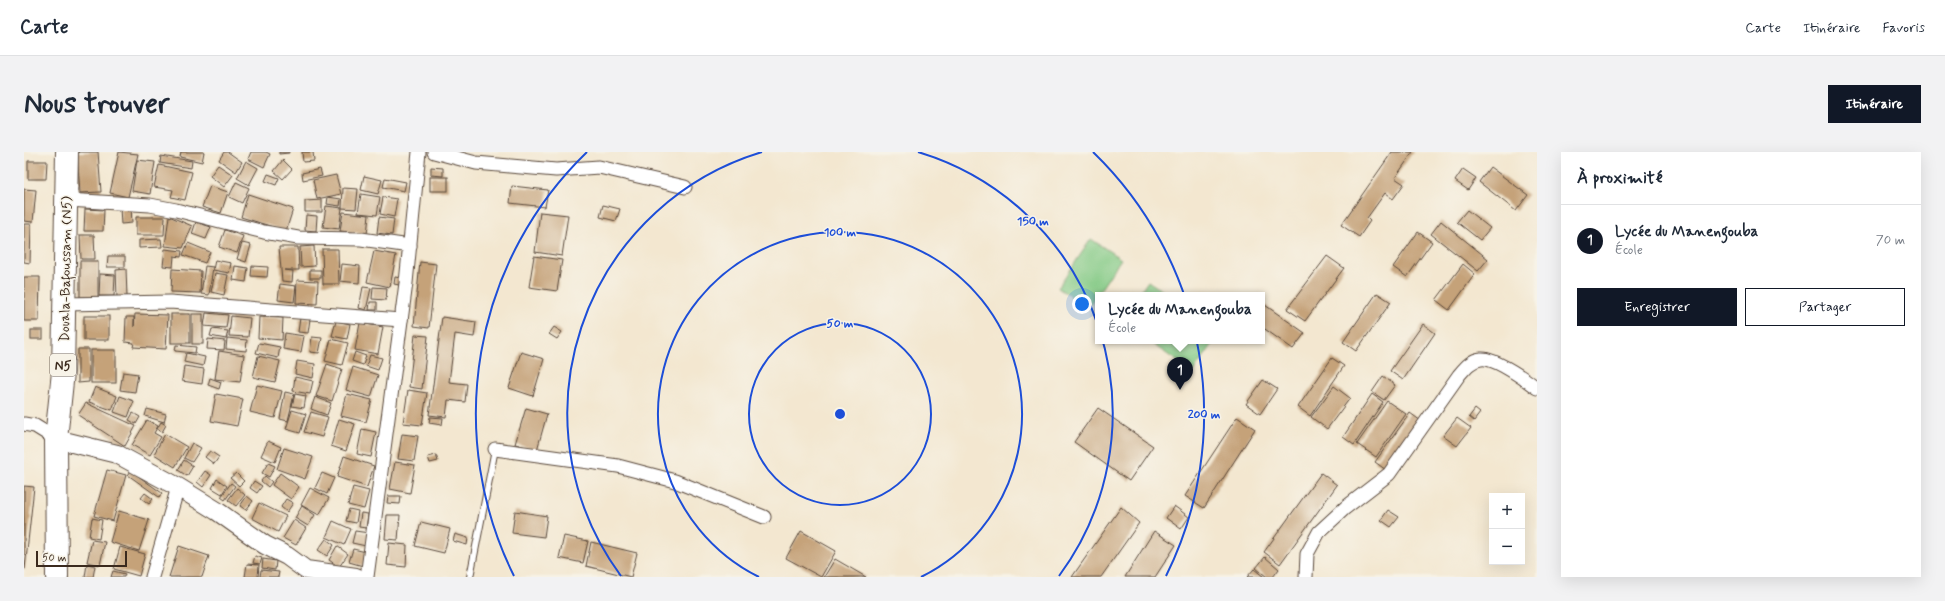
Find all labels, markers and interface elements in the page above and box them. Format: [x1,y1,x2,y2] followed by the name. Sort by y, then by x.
[20,15,69,40] text: Carte
[1745,19,1781,37] text: Carte
[1803,19,1860,37] text: Itinéraire
[1882,19,1925,37] text: Favoris
[1828,85,1921,123] button: Itinéraire
[24,86,169,123] text: Nous trouver
[1577,167,1662,189] text: À proximité
[56,196,78,342] street label: Douala-Bafoussam (N5)
[1017,214,1049,230] text: 150 m
[1615,222,1758,242] text: Lycée du Manengouba
[824,225,857,241] text: 100 m
[1587,232,1593,249] text: 1
[1876,232,1905,249] text: 70 m
[1615,242,1643,259] text: École
[1577,288,1737,326] button: Enregistrer
[1745,288,1905,326] button: Partager
[1095,292,1265,344] popup
[1072,294,1092,314] your location
[1108,300,1252,320] text: Lycée du Manengouba
[827,316,854,332] text: 50 m
[1108,320,1136,337] text: École
[50,354,76,376] road number: N5
[1167,357,1193,390] pin: 1
[833,407,847,421] centre of rings
[1188,407,1221,423] text: 200 m
[1489,493,1525,565] map controls
[1489,493,1525,529] button: +
[1489,529,1525,565] button: −
[36,549,127,568] scale bar
[42,551,67,565] text: 50 m

